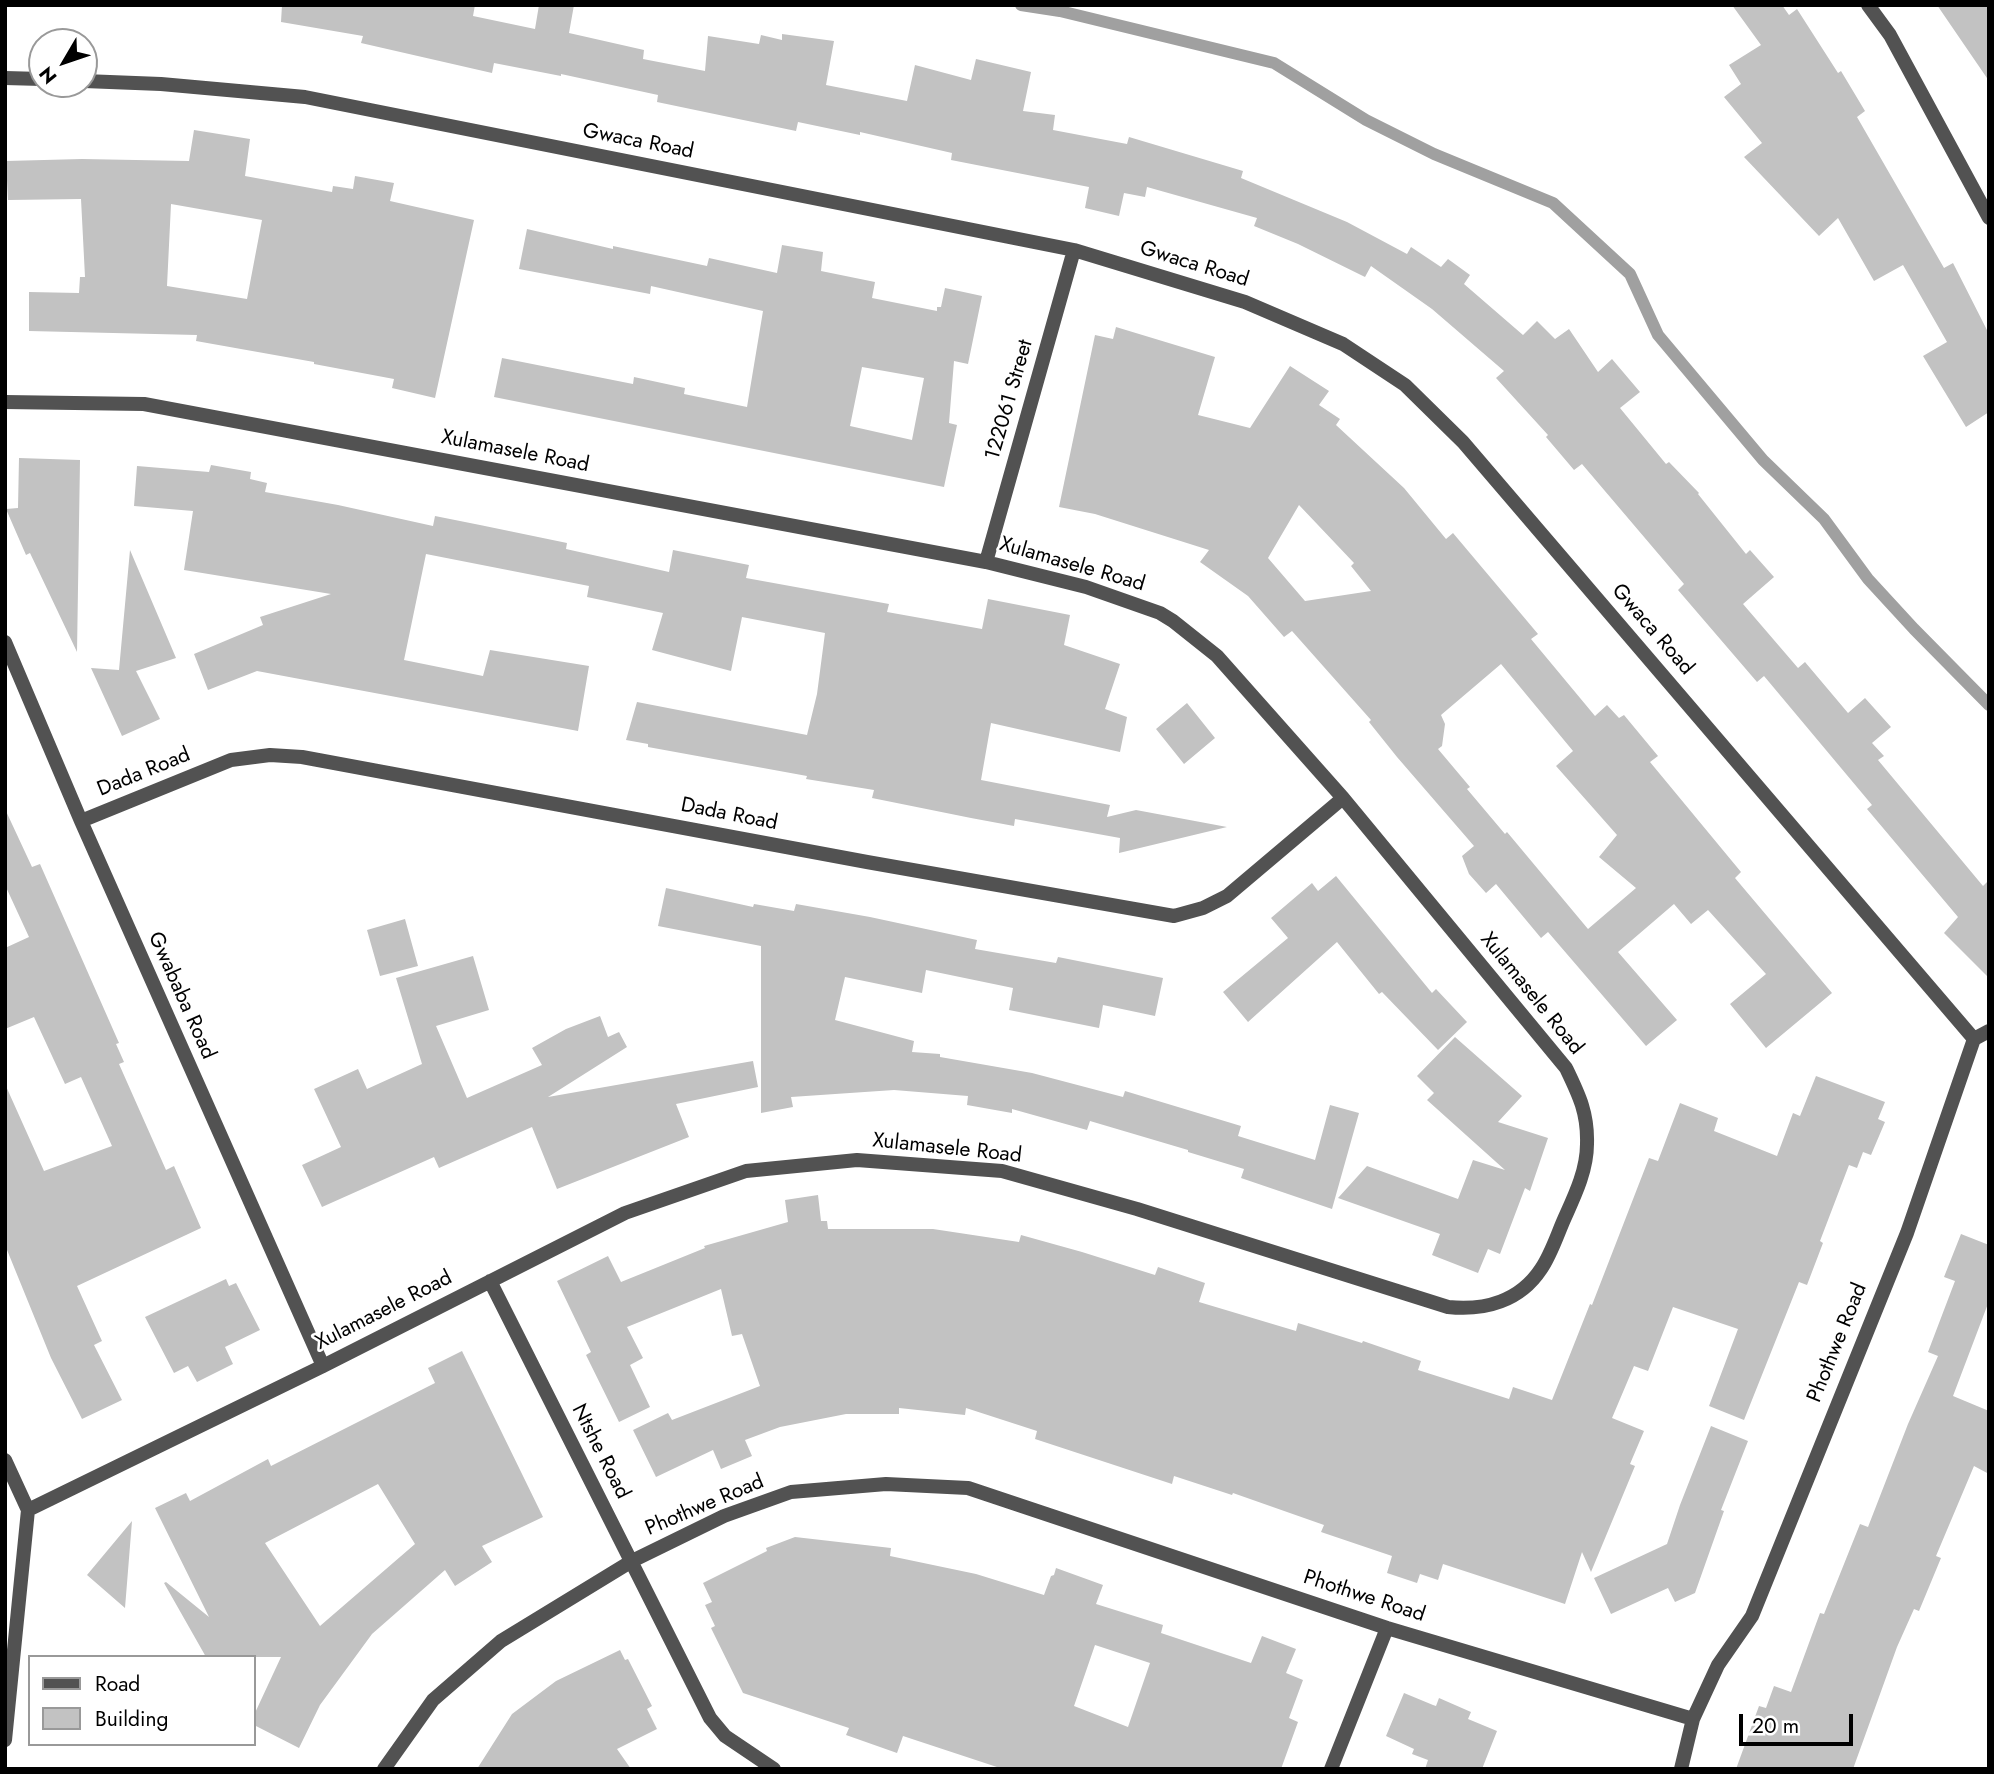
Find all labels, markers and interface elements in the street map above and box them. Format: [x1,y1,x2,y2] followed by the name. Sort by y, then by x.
[28,28,98,98] north arrow
[33,61,63,90] text: N
[580,119,696,165] street label: Gwaca Road
[1136,236,1252,294] street label: Gwaca Road
[981,337,1039,463] street label: 122061 Street
[439,425,591,479] street label: Xulamasele Road
[996,532,1148,598] street label: Xulamasele Road
[1606,579,1698,681] street label: Gwaca Road
[94,743,194,803] street label: Dada Road
[678,793,780,837] street label: Dada Road
[142,928,220,1064] street label: Gwababa Road
[1474,928,1588,1060] street label: Xulamasele Road
[871,1129,1023,1169] street label: Xulamasele Road
[311,1266,457,1356] street label: Xulamasele Road
[1803,1280,1873,1406] street label: Phothwe Road
[565,1400,635,1504] street label: Ntshe Road
[642,1470,768,1542] street label: Phothwe Road
[1300,1565,1428,1629] street label: Phothwe Road
[28,1655,256,1746] legend
[95,1669,140,1699] text: Road
[1742,1700,1856,1744] scale bar
[95,1704,168,1734] text: Building
[1752,1711,1799,1741] text: 20 m

